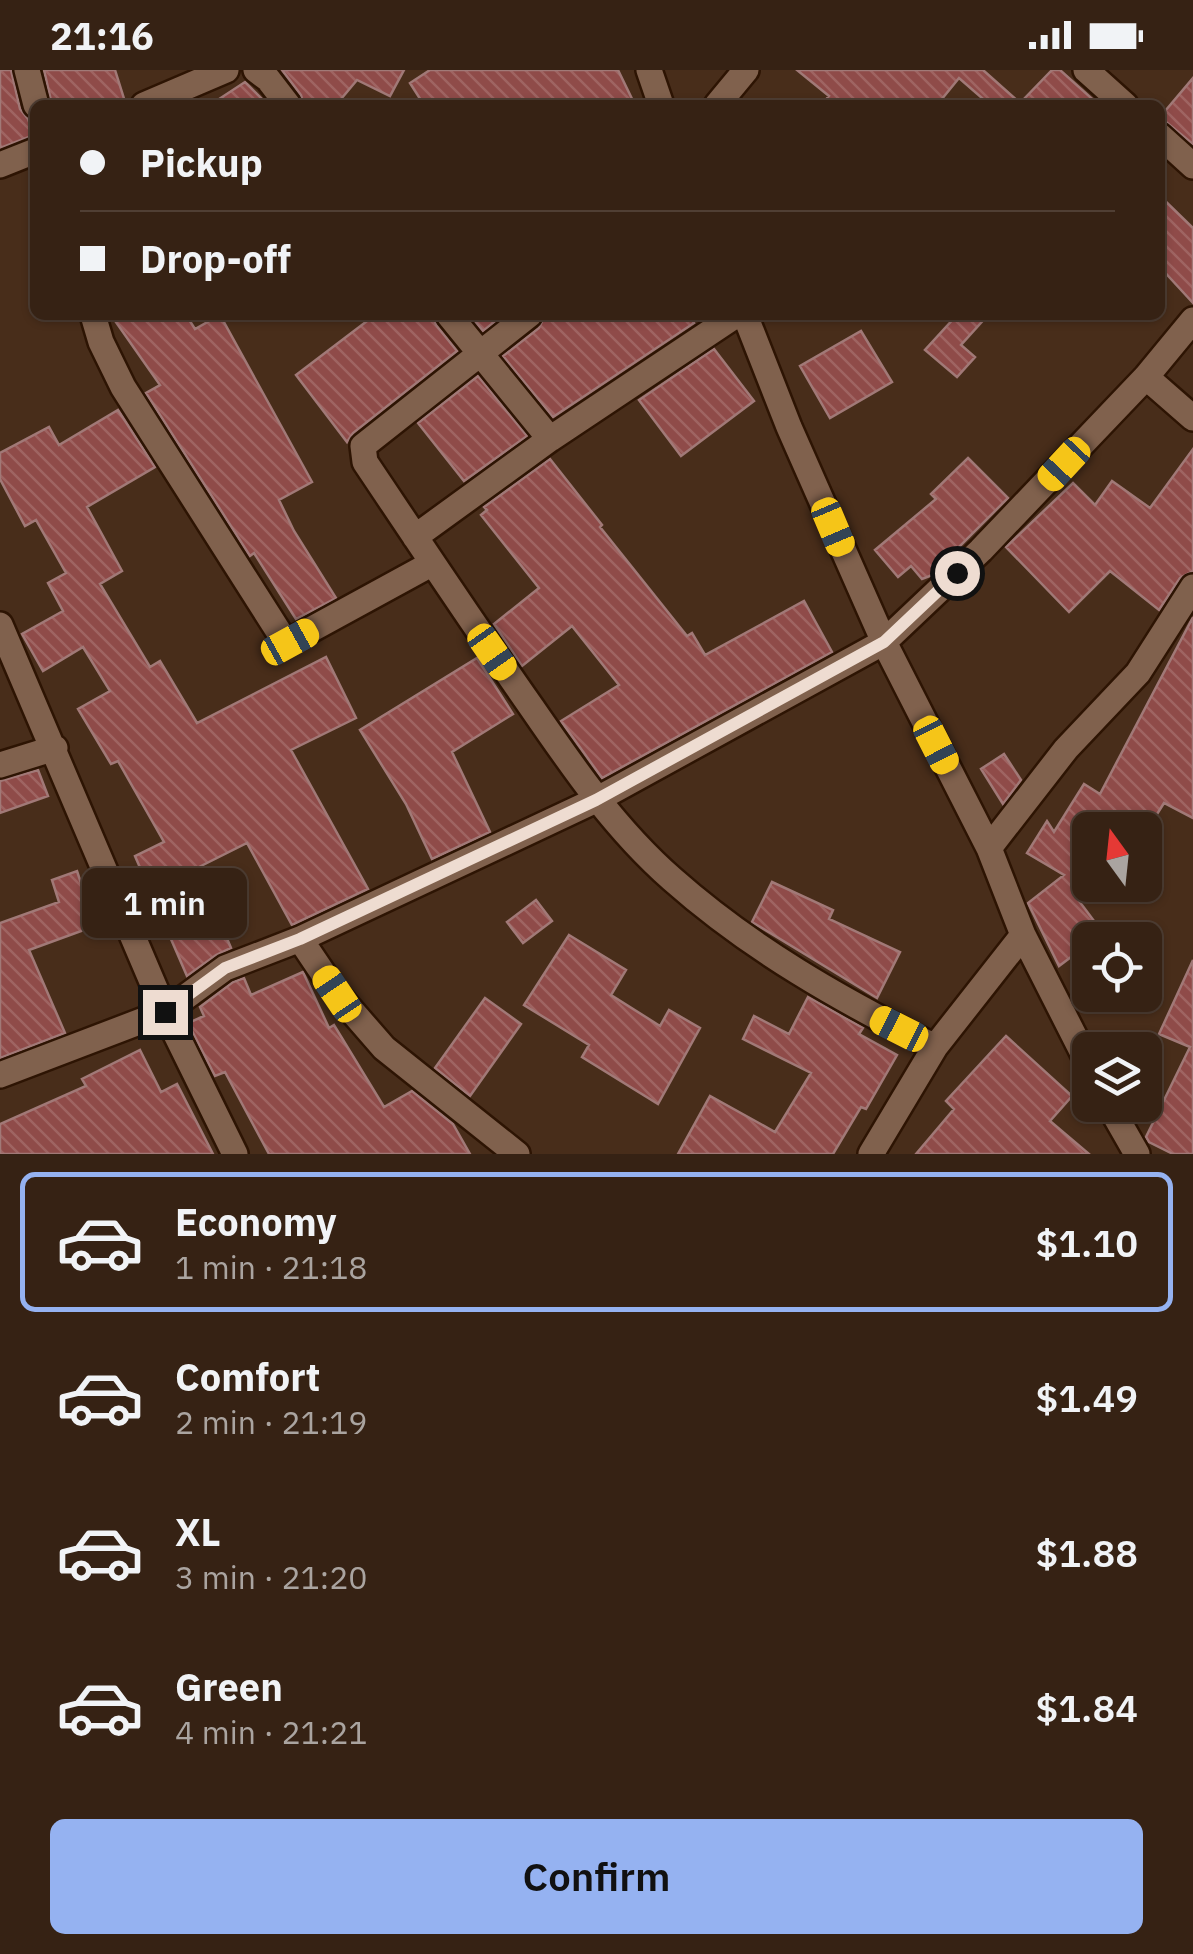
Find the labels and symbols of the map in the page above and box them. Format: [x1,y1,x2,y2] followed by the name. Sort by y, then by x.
[1033,432,1095,496] car
[807,494,859,560] car
[935,551,980,596] route start
[256,614,324,670] car
[463,619,521,685] car
[909,711,963,779] car
[1072,812,1162,902] north arrow
[82,867,248,937] callout: 1 min
[308,961,366,1027] car
[143,990,188,1035] route end
[865,1002,933,1056] car

